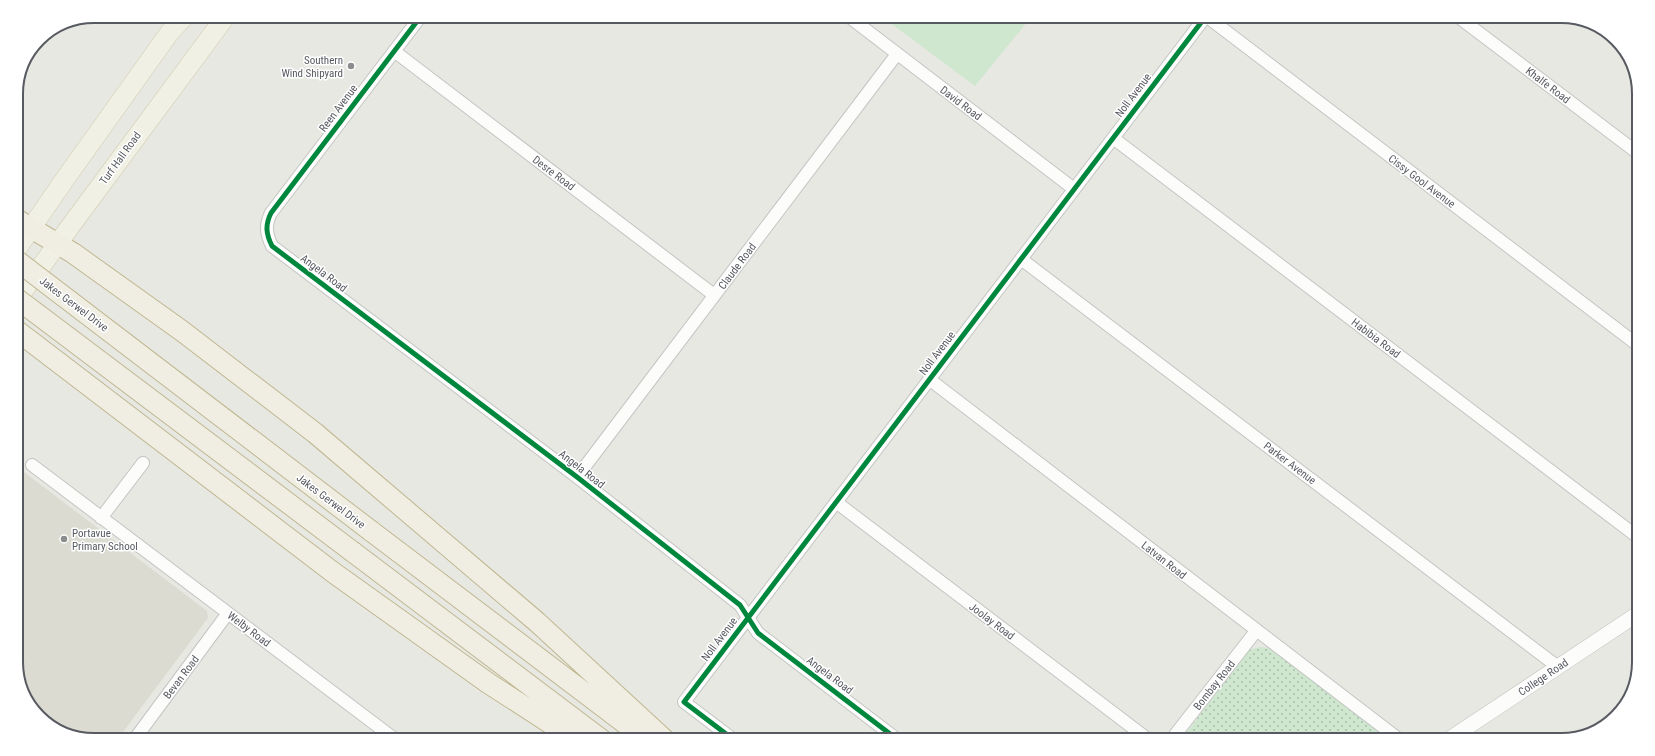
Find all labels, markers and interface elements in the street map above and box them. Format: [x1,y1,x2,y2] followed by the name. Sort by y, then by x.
[281,54,343,80] place label: Southern Wind Shipyard
[346,61,356,71] marker: Southern Wind Shipyard
[1523,64,1572,106] street label: Khalfe Road
[1113,71,1154,120] street label: Noll Avenue
[316,82,360,134] street label: Reen Avenue
[937,84,984,123] street label: David Road
[97,130,144,187] street label: Turf Hall Road
[1386,152,1458,211] street label: Cissy Gool Avenue
[530,153,577,193] street label: Desre Road
[716,241,759,292] street label: Claude Road
[298,252,349,295] street label: Angela Road
[37,274,111,334] street label: Jakes Gerwel Drive
[1349,316,1403,361] street label: Habibia Road
[917,329,958,378] street label: Noll Avenue
[1261,439,1318,487] street label: Parker Avenue
[556,447,607,491] street label: Angela Road
[294,471,368,531] street label: Jakes Gerwel Drive
[72,527,138,553] place label: Portavue Primary School
[59,534,69,544] marker: Portavue Primary School
[1139,539,1189,582] street label: Latvan Road
[967,600,1017,643] street label: Joolay Road
[225,609,273,650] street label: Welby Road
[699,615,740,664] street label: Noll Avenue
[161,653,202,702] street label: Bevan Road
[804,654,855,697] street label: Angela Road
[1516,656,1571,699] street label: College Road
[1191,658,1238,713] street label: Bombay Road

